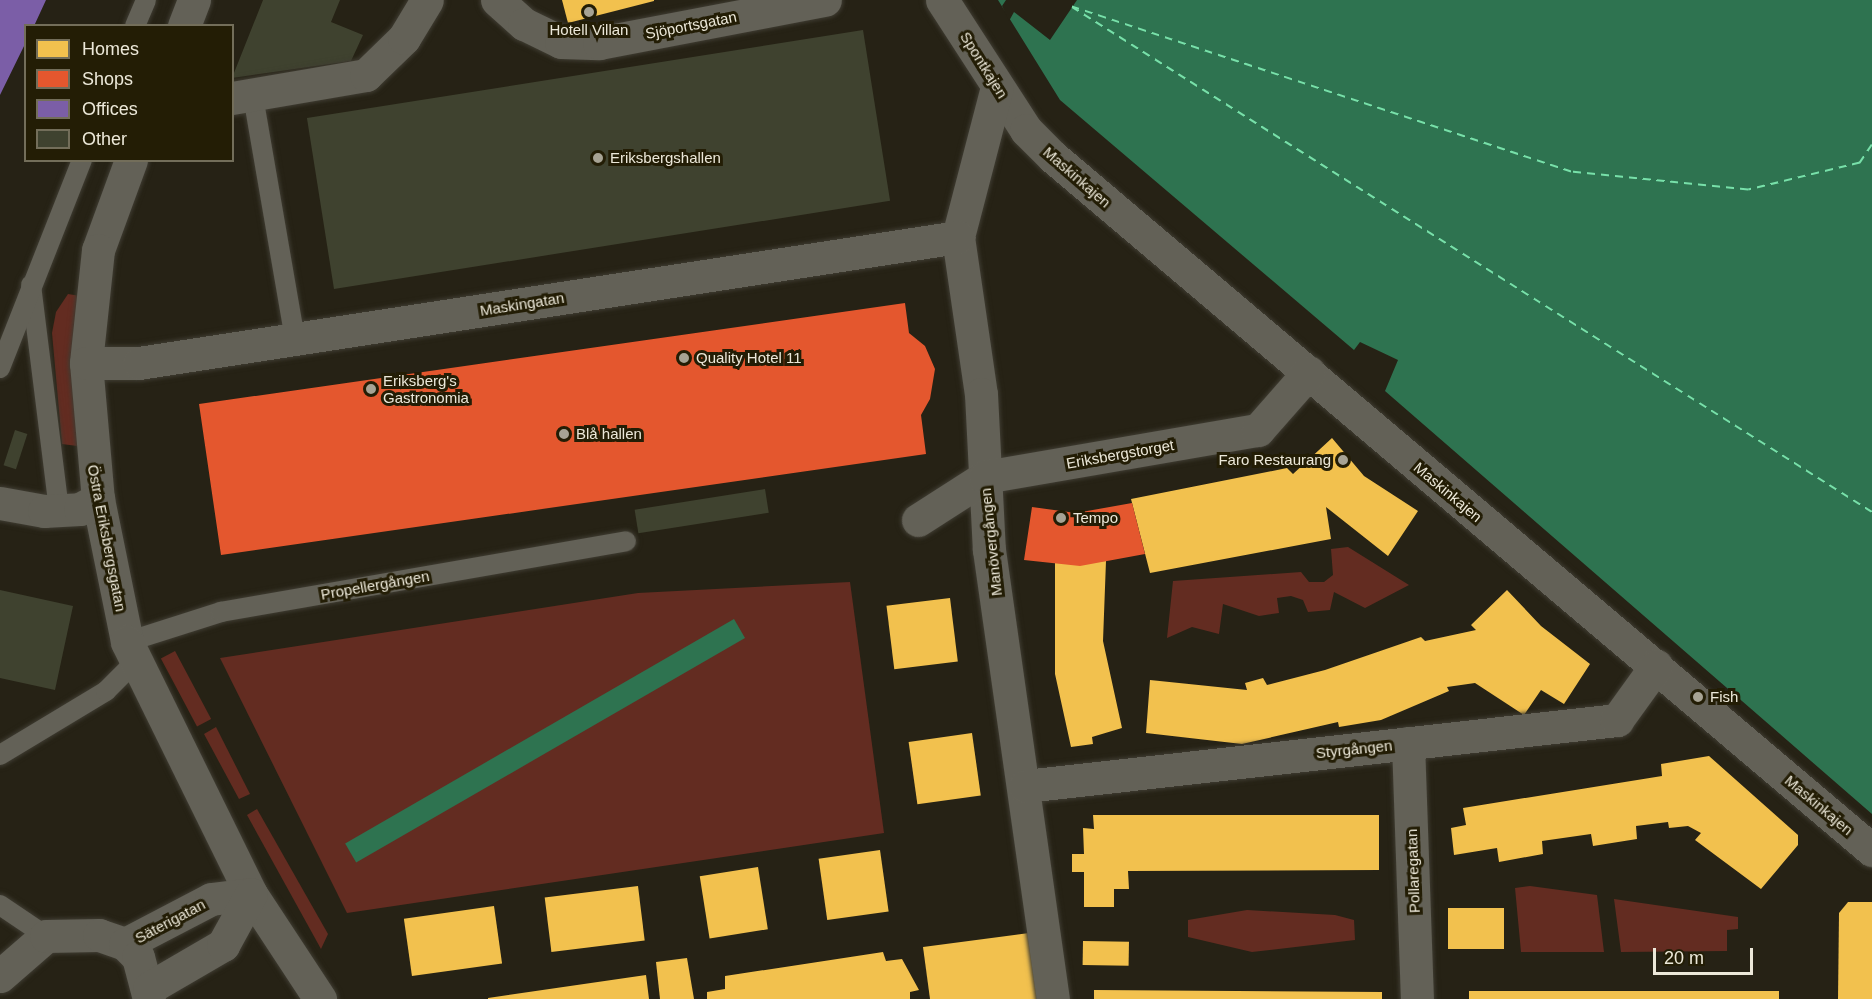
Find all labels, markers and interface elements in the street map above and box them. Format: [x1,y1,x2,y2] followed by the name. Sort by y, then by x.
[582,5,596,19] marker: Hotell Villan
[644,7,738,43] street label: Sjöportsgatan
[550,21,628,39] place label: Hotell Villan
[24,24,234,162] legend
[956,28,1012,102] street label: Spontkajen
[82,39,139,59] text: Homes
[82,69,133,89] text: Shops
[82,99,138,119] text: Offices
[82,129,127,149] text: Other
[1040,143,1114,211] street label: Maskinkajen
[610,149,721,167] place label: Eriksbergshallen
[591,151,605,165] marker: Eriksbergshallen
[479,288,565,320] street label: Maskingatan
[696,349,802,367] place label: Quality Hotel 11
[677,351,691,365] marker: Quality Hotel 11
[383,371,469,406] place label: Eriksberg's Gastronomia
[364,382,378,396] marker: Eriksberg's Gastronomia
[576,425,642,443] place label: Blå hallen
[557,427,571,441] marker: Blå hallen
[1065,436,1175,472] street label: Eriksbergstorget
[1218,451,1331,469] place label: Faro Restaurang
[1336,453,1350,467] marker: Faro Restaurang
[1410,458,1486,526] street label: Maskinkajen
[84,463,130,613] street label: Östra Eriksbergsgatan
[976,487,1006,597] street label: Manövergången
[1073,509,1118,527] place label: Tempo
[1054,511,1068,525] marker: Tempo
[319,567,431,603] street label: Propellergången
[1710,688,1738,706] place label: Fish
[1691,690,1705,704] marker: Fish
[1315,736,1393,762] street label: Styrgången
[1781,771,1857,839] street label: Maskinkajen
[1403,829,1423,913] street label: Pollaregatan
[132,895,208,947] street label: Säterigatan
[1656,936,1756,974] scale bar
[1664,948,1704,968] text: 20 m

